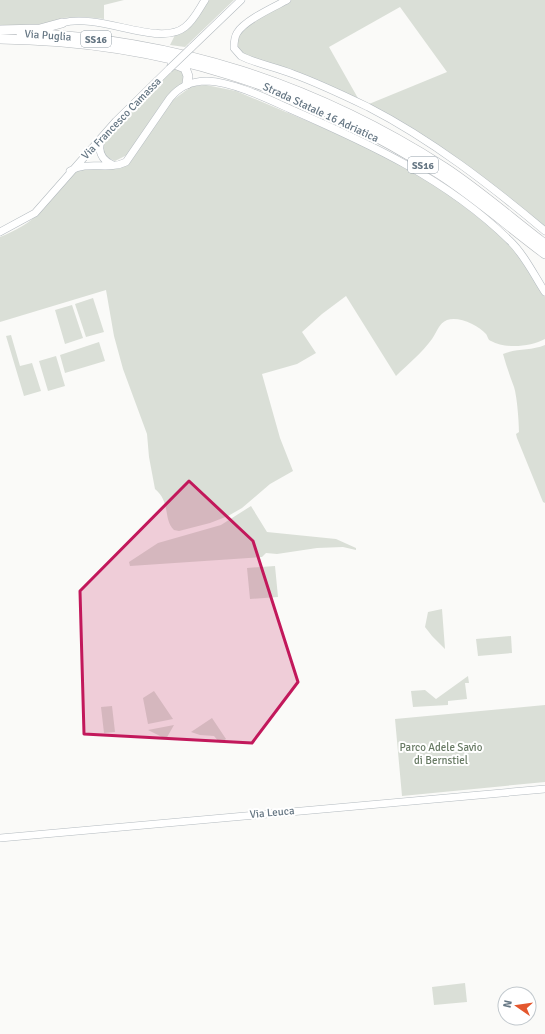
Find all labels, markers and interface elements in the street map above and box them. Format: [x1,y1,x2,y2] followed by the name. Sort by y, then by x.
[24,27,72,44] street label: Via Puglia
[81,31,111,47] road number: SS16
[79,74,164,162] street label: Via Francesco Camassa
[261,80,381,145] street label: Strada Statale 16 Adriatica
[408,157,438,173] road number: SS16
[400,741,483,767] park label: Parco Adele Savio di Bernstiel
[249,804,295,821] street label: Via Leuca
[497,986,537,1026] north arrow
[501,999,515,1009] text: N

